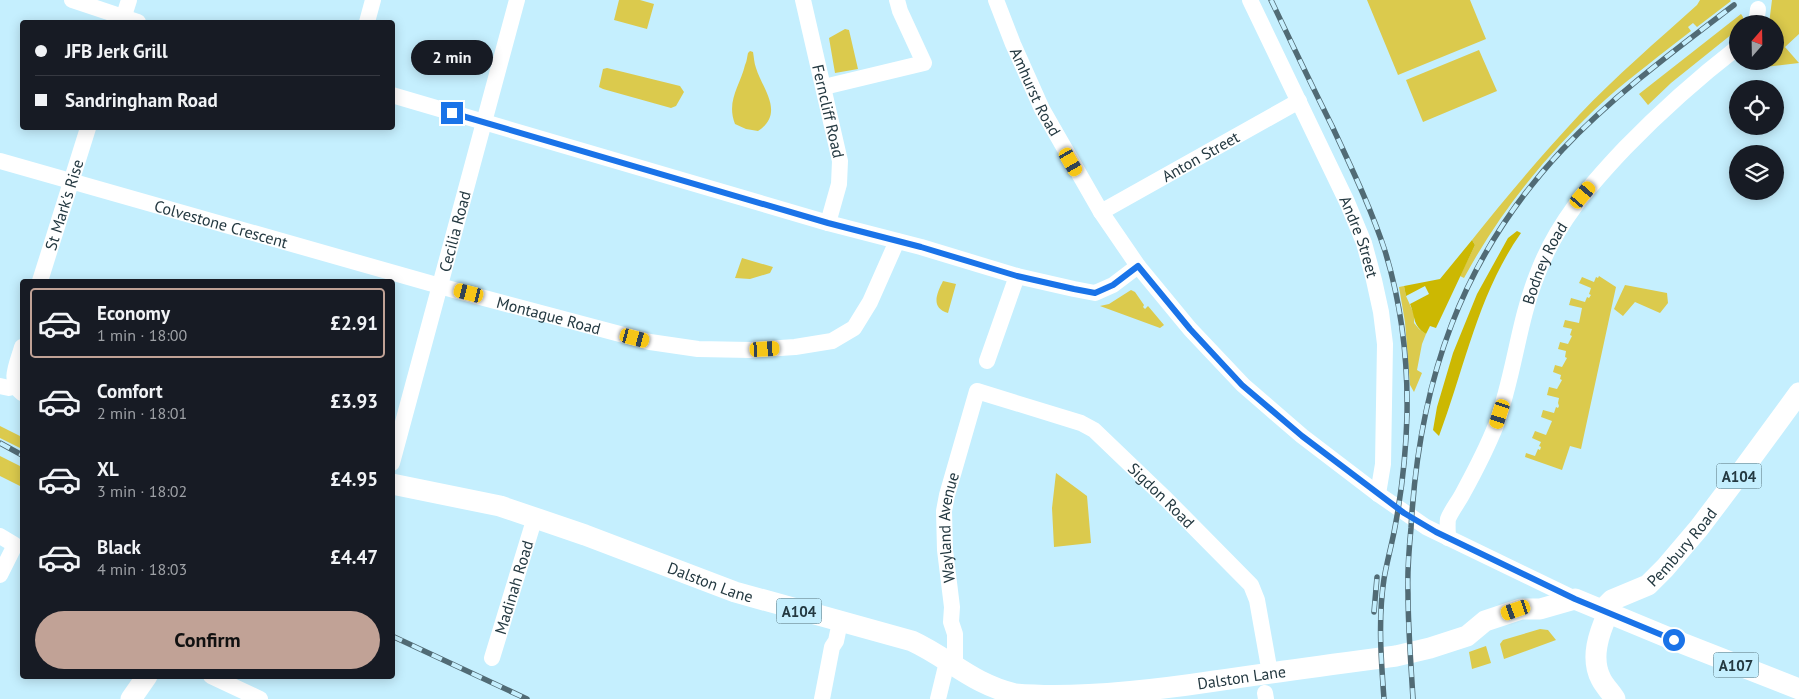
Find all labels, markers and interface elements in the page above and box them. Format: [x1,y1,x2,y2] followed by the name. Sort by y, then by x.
[1729,15,1784,70] north arrow
[1729,15,1784,200] map controls
[65,39,168,63] text: JFB Jerk Grill
[411,41,493,76] callout: 2 min
[1006,45,1065,140] street label: Amhurst Road
[432,47,472,67] text: 2 min
[808,62,849,160] street label: Ferncliff Road
[1729,80,1784,135] button: locate
[65,88,218,112] text: Sandringham Road
[441,102,463,124] route end
[1158,126,1243,186] street label: Anton Street
[1057,145,1084,179] car
[1729,145,1784,200] button: layers
[40,157,88,253] street label: St Mark's Rise
[1567,179,1598,211] car
[434,189,475,274] street label: Cecilia Road
[1335,192,1383,280] street label: Andre Street
[152,195,291,252] street label: Colvestone Crescent
[1518,218,1571,307] street label: Bodney Road
[452,282,485,304] car
[495,292,603,339] street label: Montague Road
[37,301,82,346] icon: car
[97,301,170,325] text: Economy
[330,311,378,335] text: £2.91
[97,325,187,345] text: 1 min · 18:00
[618,327,651,349] car
[749,341,780,357] car
[37,379,82,424] icon: car
[97,379,163,403] text: Comfort
[330,389,378,413] text: £3.93
[1488,397,1511,431] car
[97,403,187,423] text: 2 min · 18:01
[37,457,82,502] icon: car
[97,457,119,481] text: XL
[1124,458,1199,532] street label: Sigdon Road
[1716,464,1762,488] road number: A104
[330,467,378,491] text: £4.95
[934,470,963,584] street label: Wayland Avenue
[97,481,187,501] text: 3 min · 18:02
[1642,504,1721,591] street label: Pembury Road
[37,535,82,580] icon: car
[97,535,141,559] text: Black
[490,538,537,637] street label: Madinah Road
[330,545,378,569] text: £4.47
[665,557,755,607] street label: Dalston Lane
[97,559,187,579] text: 4 min · 18:03
[776,598,822,624] road number: A104
[1499,598,1532,622] car
[35,611,380,669] button: Confirm
[1663,629,1685,651] route start
[1714,652,1758,678] road number: A107
[1196,661,1287,693] street label: Dalston Lane

